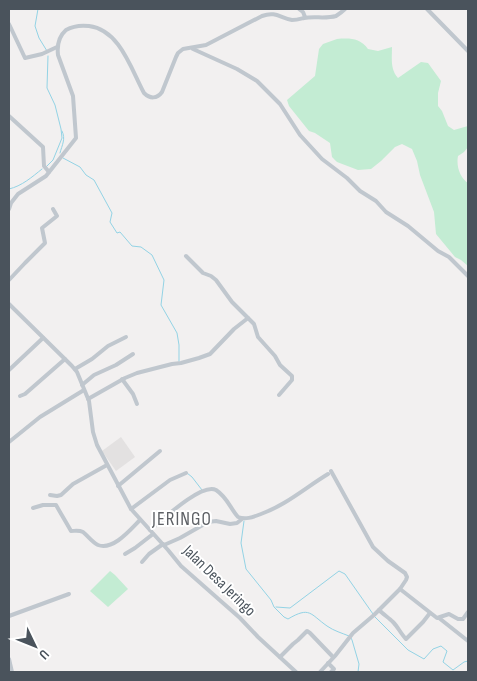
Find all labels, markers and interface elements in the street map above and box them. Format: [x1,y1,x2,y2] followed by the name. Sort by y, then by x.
[151,508,212,531] district label: JERINGO
[178,541,259,620] street label: Jalan Desa Jeringo
[10,621,60,671] north arrow
[35,646,53,663] text: U

